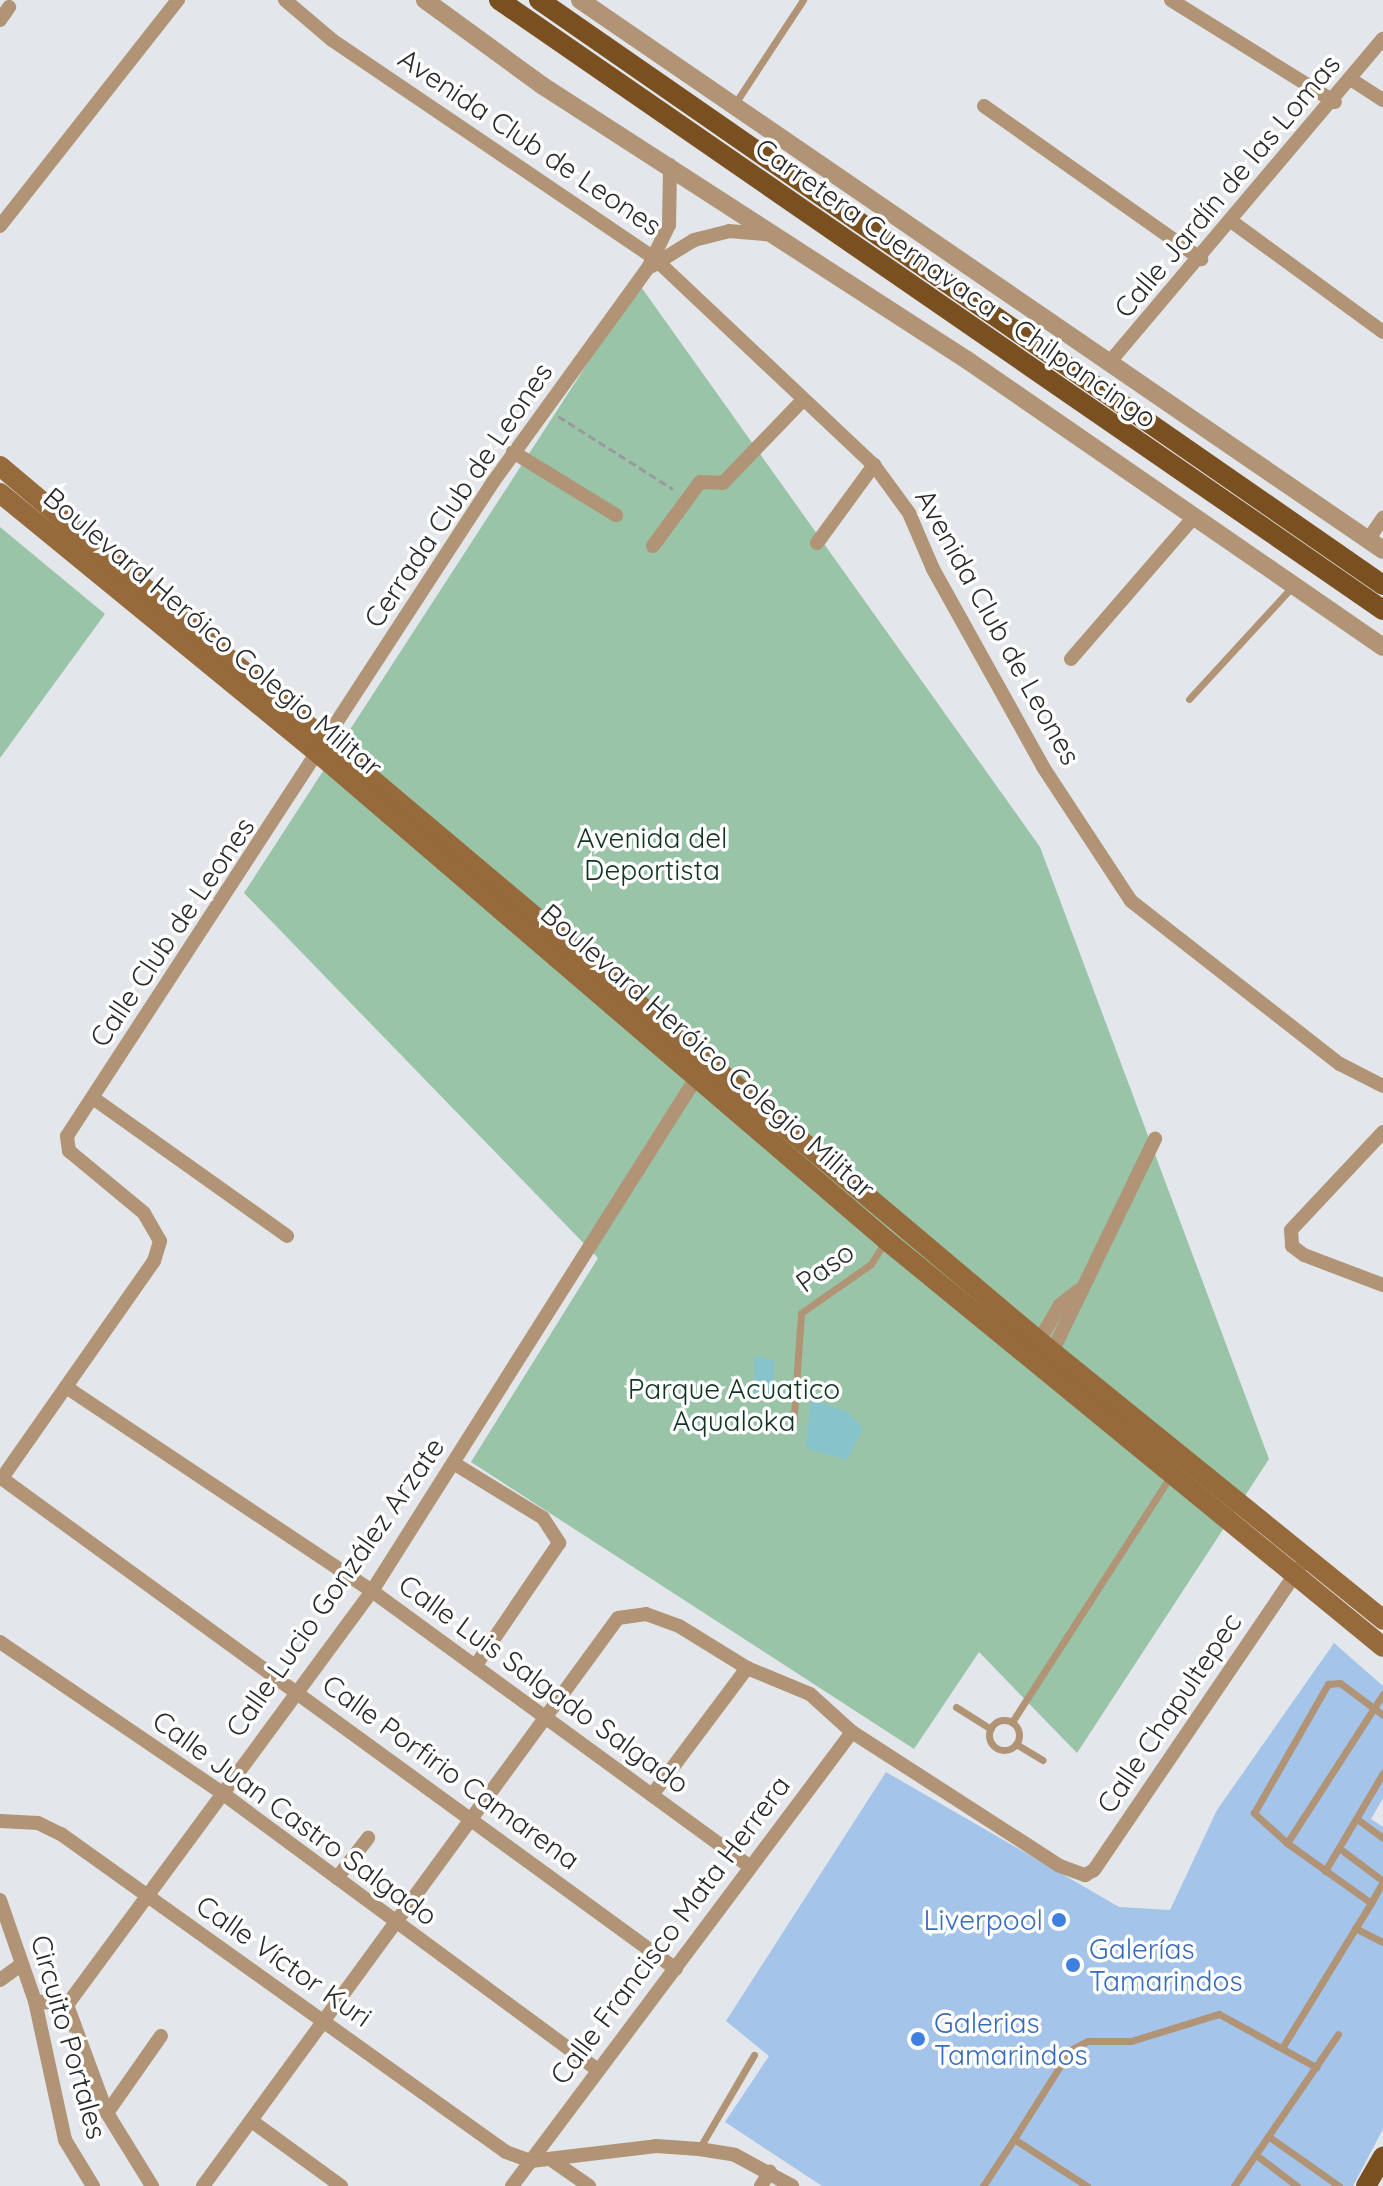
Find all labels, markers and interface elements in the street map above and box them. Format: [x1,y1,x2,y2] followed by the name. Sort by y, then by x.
[392,41,668,243] street label: Avenida Club de Leones
[1107,48,1347,324] street label: Calle Jardín de las Lomas
[749,131,1163,435] street label: Carretera Cuernavaca - Chilpancingo
[357,356,559,634] street label: Cerrada Club de Leones
[37,480,389,784] street label: Boulevard Heróico Colegio Militar
[908,483,1088,771] street label: Avenida Club de Leones
[83,811,261,1053] street label: Calle Club de Leones
[577,821,727,887] park label: Avenida del Deportista
[534,897,882,1205] street label: Boulevard Heróico Colegio Militar
[789,1235,861,1299] street label: Paso
[628,1372,840,1438] park label: Parque Acuatico Aqualoka
[219,1431,451,1743] street label: Calle Lucio González Arzate
[392,1567,696,1801] street label: Calle Luis Salgado Salgado
[1090,1607,1248,1819] street label: Calle Chapultepec
[316,1667,586,1877] street label: Calle Porfirio Camarena
[146,1703,444,1933] street label: Calle Juan Castro Salgado
[543,1769,797,2091] street label: Calle Francisco Mata Herrera
[190,1888,378,2034] street label: Calle Víctor Kuri
[924,1903,1043,1937] place label: Liverpool
[1050,1911,1068,1929] marker: Liverpool
[24,1931,114,2143] street label: Circuito Portales
[1089,1932,1243,1998] place label: Galerías Tamarindos
[1064,1956,1082,1974] marker: Galerías Tamarindos
[934,2006,1088,2072] place label: Galerias Tamarindos
[909,2030,927,2048] marker: Galerias Tamarindos

